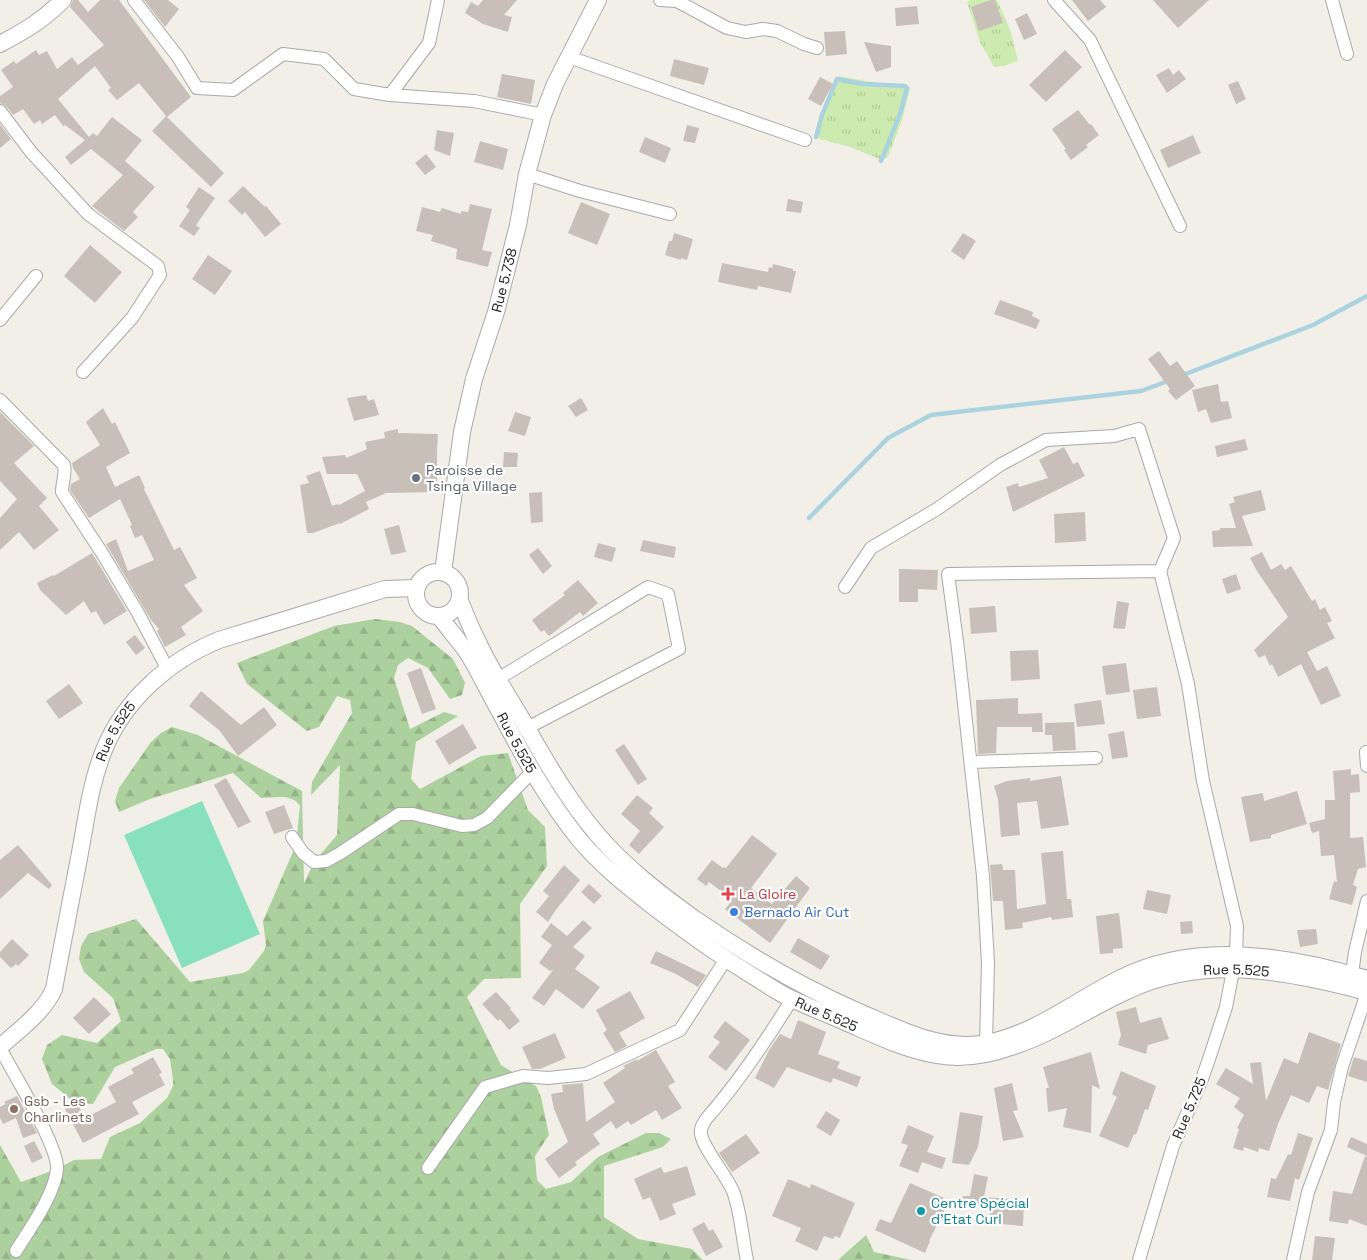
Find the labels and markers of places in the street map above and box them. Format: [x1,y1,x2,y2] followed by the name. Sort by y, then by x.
[426,461,517,495] place label: Paroisse de Tsinga Village
[410,472,422,484] marker: Paroisse de Tsinga Village
[739,885,796,903] place label: La Gloire
[721,887,735,901] marker: La Gloire
[744,903,849,921] place label: Bernado Air Cut
[728,906,740,918] marker: Bernado Air Cut
[24,1092,92,1126] place label: Gsb - Les Charlinets
[8,1103,20,1115] marker: Gsb - Les Charlinets
[931,1194,1029,1228] place label: Centre Spécial d'Etat Curl
[915,1205,927,1217] marker: Centre Spécial d'Etat Curl

